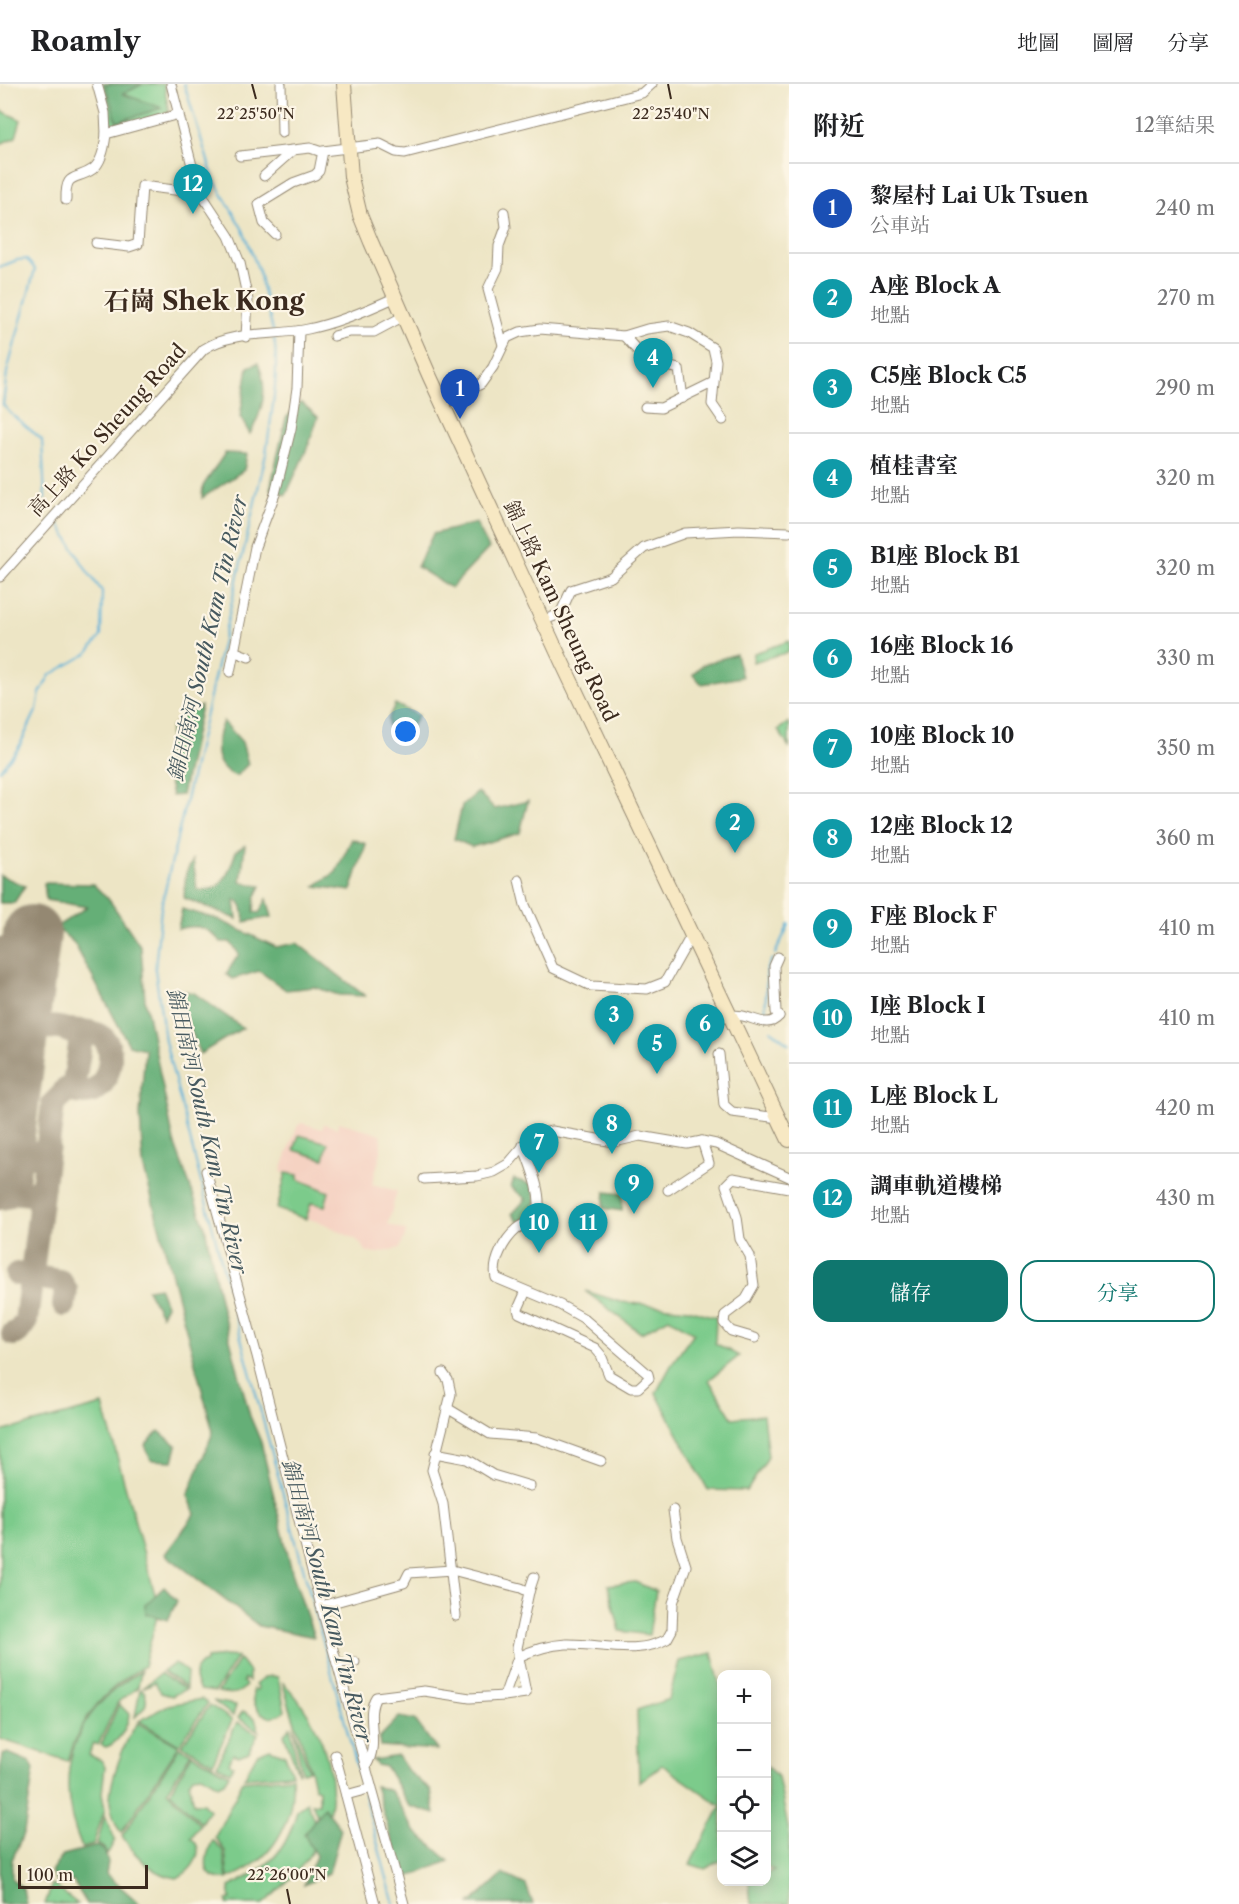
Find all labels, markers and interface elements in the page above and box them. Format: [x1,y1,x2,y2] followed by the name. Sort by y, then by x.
[30,24,140,58] text: Roamly
[1017,30,1059,55] text: 地圖
[1092,30,1134,55] text: 圖層
[1167,30,1209,55] text: 分享
[217,104,295,123] text: 22°25'50"N
[632,104,710,123] text: 22°25'40"N
[813,110,865,142] text: 附近
[1135,113,1215,137] text: 12筆結果
[174,164,212,214] pin: 12
[870,182,1088,209] text: 黎屋村 Lai Uk Tsuen
[828,196,837,220] text: 1
[1155,196,1215,220] text: 240 m
[870,213,930,237] text: 公車站
[870,272,1000,299] text: A座 Block A
[103,285,306,317] district label: 石崗 Shek Kong
[827,286,838,310] text: 2
[1157,286,1215,310] text: 270 m
[870,303,910,327] text: 地點
[634,338,672,388] pin: 4
[23,339,191,521] street label: 高上路 Ko Sheung Road
[870,362,1027,389] text: C5座 Block C5
[440,370,480,419] pin: 1
[827,376,838,400] text: 3
[1155,376,1215,400] text: 290 m
[870,393,910,417] text: 地點
[870,452,958,479] text: 植桂書室
[827,466,838,490] text: 4
[1156,466,1215,490] text: 320 m
[870,483,910,507] text: 地點
[162,491,253,783] water label: 錦田南河 South Kam Tin River
[499,497,623,725] street label: 錦上路 Kam Sheung Road
[870,542,1020,569] text: B1座 Block B1
[827,556,838,580] text: 5
[1156,556,1215,580] text: 320 m
[870,573,910,597] text: 地點
[870,632,1013,659] text: 16座 Block 16
[827,646,838,670] text: 6
[1156,646,1215,670] text: 330 m
[870,663,910,687] text: 地點
[391,717,420,746] your location
[870,722,1015,749] text: 10座 Block 10
[827,736,838,760] text: 7
[1157,736,1215,760] text: 350 m
[870,753,910,777] text: 地點
[716,804,754,853] pin: 2
[870,812,1013,839] text: 12座 Block 12
[826,826,839,850] text: 8
[1156,826,1215,850] text: 360 m
[870,843,910,867] text: 地點
[870,902,997,929] text: F座 Block F
[827,916,838,940] text: 9
[1158,916,1215,940] text: 410 m
[870,933,910,957] text: 地點
[162,985,253,1278] water label: 錦田南河 South Kam Tin River
[870,992,986,1019] text: I座 Block I
[594,996,634,1045] pin: 3
[686,1004,724,1054] pin: 6
[822,1006,843,1030] text: 10
[1158,1006,1215,1030] text: 410 m
[870,1023,910,1047] text: 地點
[638,1024,676,1074] pin: 5
[870,1082,998,1109] text: L座 Block L
[824,1096,842,1120] text: 11
[1155,1096,1215,1120] text: 420 m
[592,1104,632,1154] pin: 8
[870,1113,910,1137] text: 地點
[520,1124,558,1173] pin: 7
[614,1164,654,1214] pin: 9
[870,1172,1002,1199] text: 調車軌道樓梯
[822,1186,843,1210] text: 12
[1156,1186,1215,1210] text: 430 m
[870,1203,910,1227] text: 地點
[520,1204,558,1253] pin: 10
[568,1204,608,1253] pin: 11
[813,1260,1008,1322] button: 儲存
[1020,1260,1215,1322] button: 分享
[277,1456,378,1747] water label: 錦田南河 South Kam Tin River
[717,1670,771,1886] map controls
[717,1670,771,1724] button: +
[717,1724,771,1778] button: −
[717,1778,771,1832] button: locate
[717,1832,771,1886] button: layers
[18,1862,148,1890] scale bar
[27,1865,73,1885] text: 100 m
[247,1865,327,1884] text: 22°26'00"N

